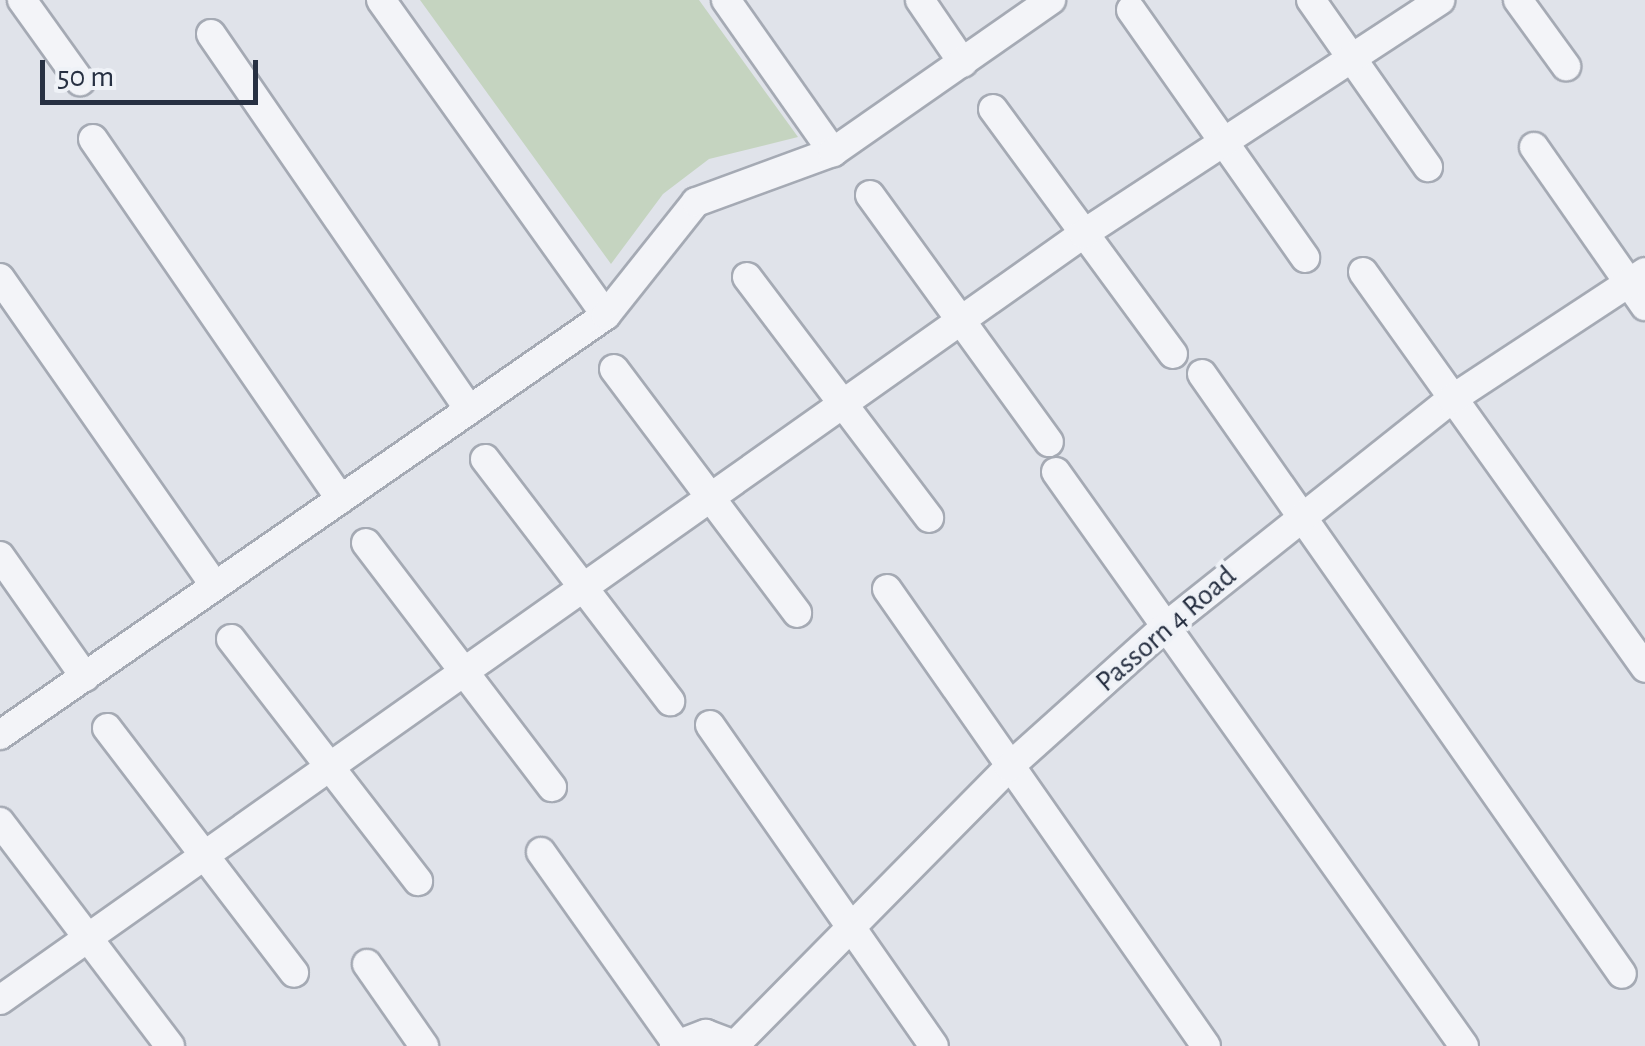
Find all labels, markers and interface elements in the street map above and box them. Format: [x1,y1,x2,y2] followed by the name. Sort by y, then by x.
[45,40,262,102] scale bar
[57,62,114,92] text: 50 m
[1088,558,1244,700] street label: Passorn 4 Road

